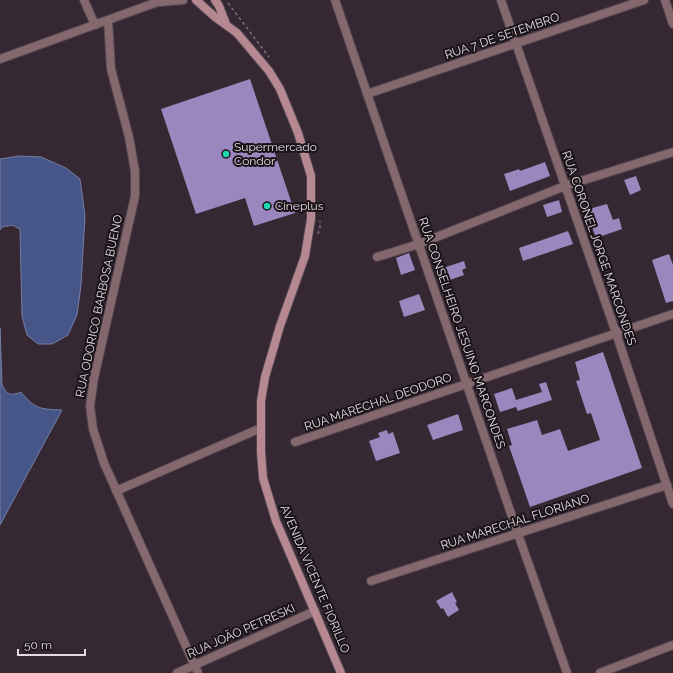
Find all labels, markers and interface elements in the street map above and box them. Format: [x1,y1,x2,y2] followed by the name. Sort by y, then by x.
[443,10,561,62] street label: RUA 7 DE SETEMBRO
[234,140,317,168] place label: Supermercado Condor
[221,149,231,159] marker: Supermercado Condor
[559,149,639,347] street label: RUA CORONEL JORGE MARCONDES
[275,199,324,213] place label: Cineplus
[262,201,272,211] marker: Cineplus
[73,213,125,399] street label: RUA ODORICO BARBOSA BUENO
[416,215,508,451] street label: RUA CONSELHEIRO JESUINO MARCONDES
[302,370,454,434] street label: RUA MARECHAL DEODORO
[439,491,591,553] street label: RUA MARECHAL FLORIANO
[277,503,353,655] street label: AVENIDA VICENTE FIORILLO
[185,601,297,661] street label: RUA JOÃO PETRESKI
[18,631,85,657] scale bar
[24,638,52,652] text: 50 m

